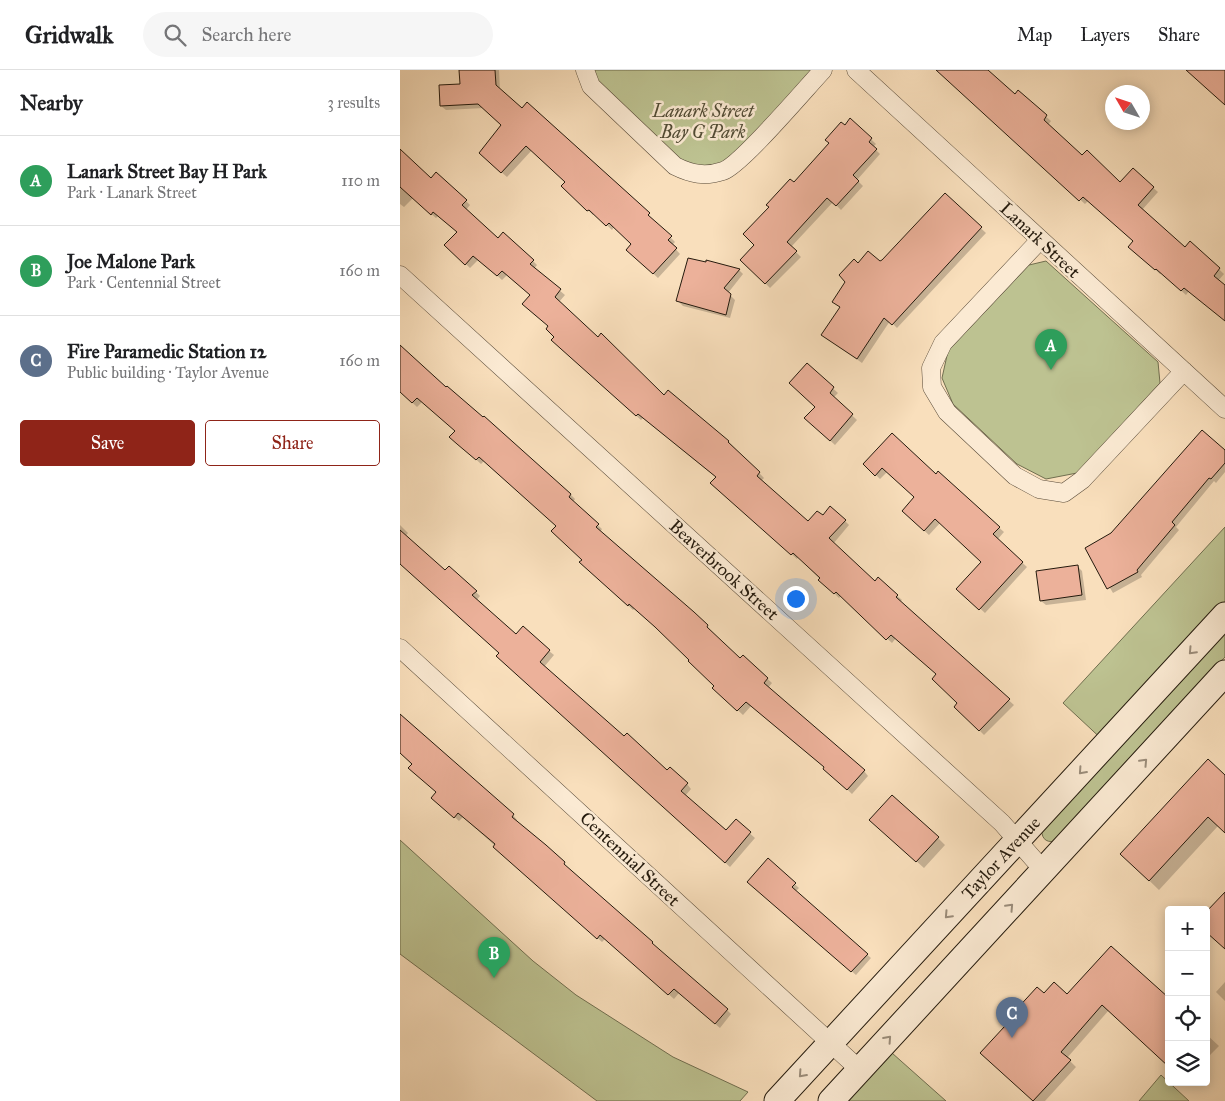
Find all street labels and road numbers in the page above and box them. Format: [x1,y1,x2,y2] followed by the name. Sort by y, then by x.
[995,197,1085,283] street label: Lanark Street
[665,515,784,625] street label: Beaverbrook Street
[575,807,685,911] street label: Centennial Street
[957,812,1045,904] street label: Taylor Avenue

